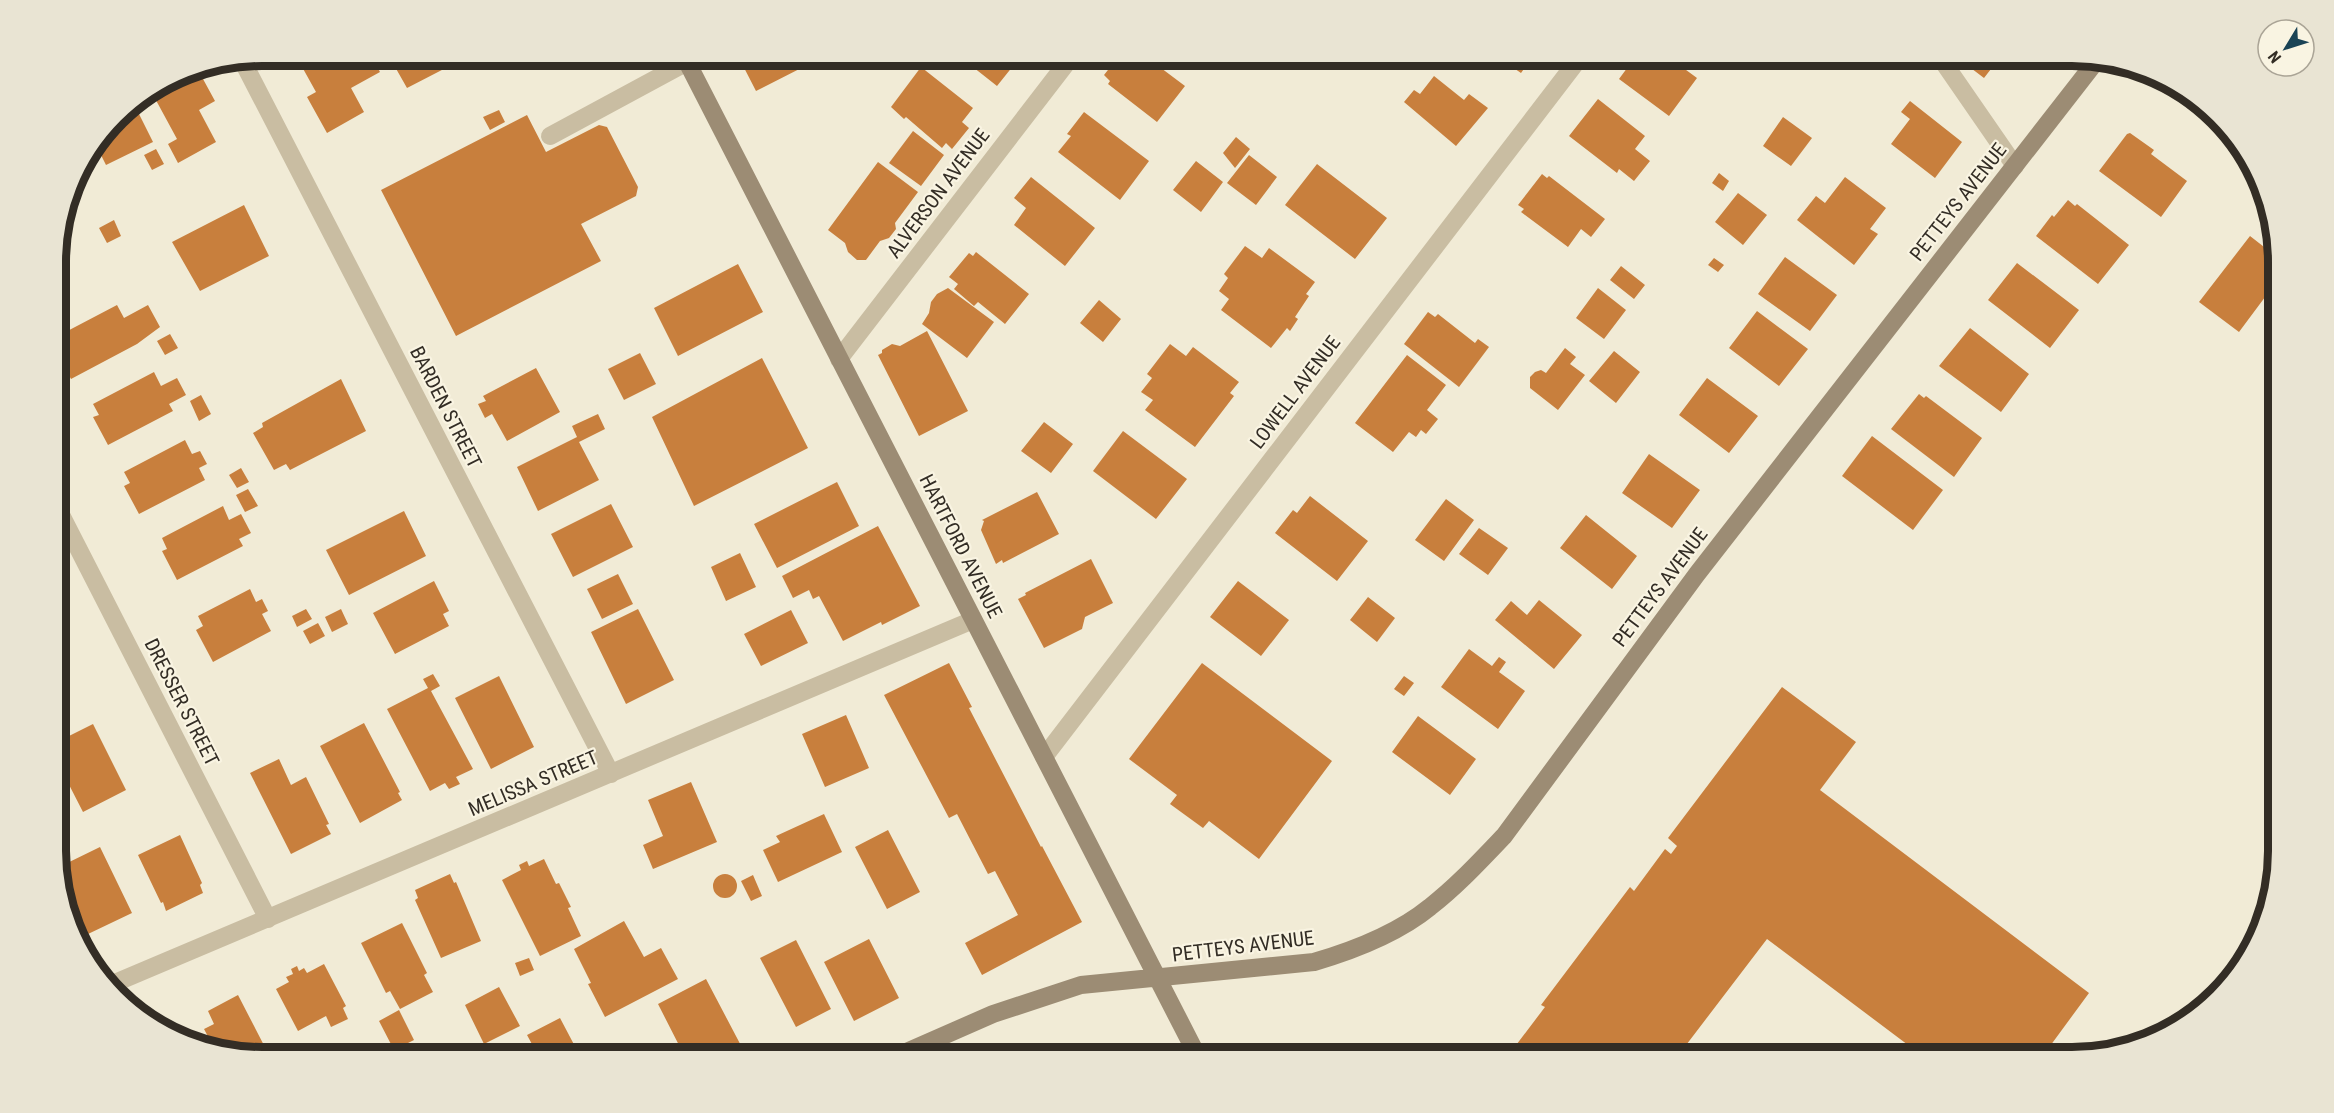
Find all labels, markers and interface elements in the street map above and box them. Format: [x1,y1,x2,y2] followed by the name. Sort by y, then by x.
[2256,18,2316,78] north arrow
[2264,47,2285,67] text: N
[882,123,995,262] street label: ALVERSON AVENUE
[1905,138,2011,266] street label: PETTEYS AVENUE
[1245,331,1345,453] street label: LOWELL AVENUE
[405,342,487,472] street label: BARDEN STREET
[914,470,1008,622] street label: HARTFORD AVENUE
[1607,523,1713,651] street label: PETTEYS AVENUE
[140,634,224,770] street label: DRESSER STREET
[465,745,601,821] street label: MELISSA STREET
[1171,925,1315,967] street label: PETTEYS AVENUE

